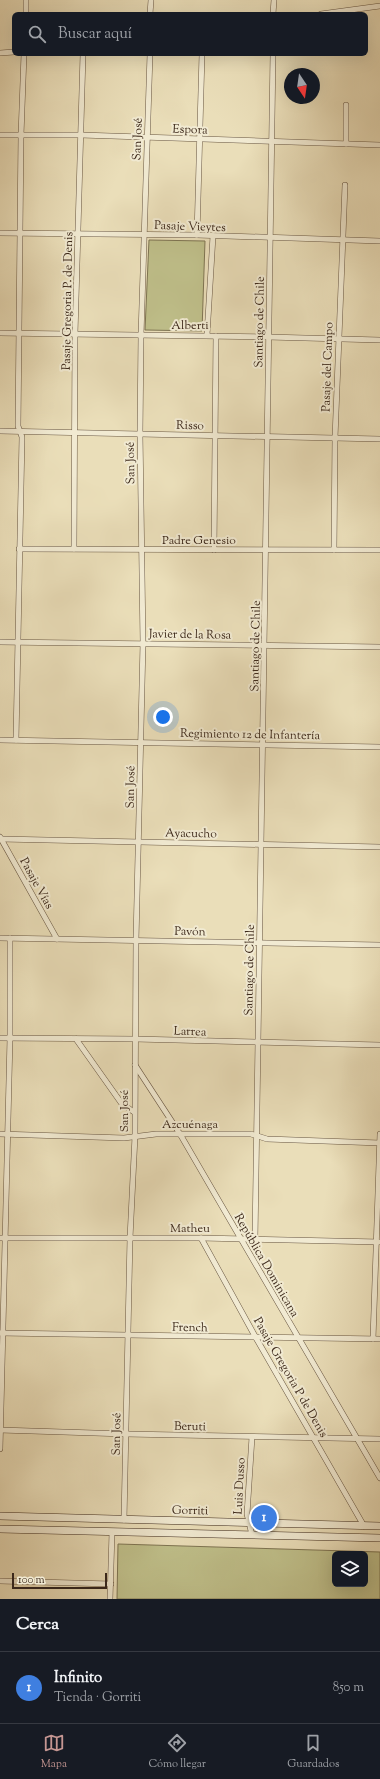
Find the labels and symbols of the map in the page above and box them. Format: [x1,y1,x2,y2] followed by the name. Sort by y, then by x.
[284,68,320,104] north arrow
[128,117,148,161] street label: San José
[172,120,208,140] street label: Espora
[154,217,226,237] street label: Pasaje Vieytes
[58,231,78,370] street label: Pasaje Gregoria P. de Denis
[250,276,270,368] street label: Santiago de Chile
[171,317,209,335] street label: Alberti
[317,321,339,412] street label: Pasaje del Campo
[176,417,205,435] street label: Risso
[122,441,140,484] street label: San José
[162,532,236,550] street label: Padre Genesio
[246,600,266,692] street label: Santiago de Chile
[148,625,232,645] street label: Javier de la Rosa
[153,707,173,727] your location
[180,725,321,745] street label: Regimiento 12 de Infantería
[122,765,140,809] street label: San José
[165,825,217,843] street label: Ayacucho
[15,854,58,913] street label: Pasaje Vías
[174,923,206,941] street label: Pavón
[240,924,260,1016] street label: Santiago de Chile
[173,1022,207,1042] street label: Larrea
[116,1089,134,1132] street label: San José
[162,1116,218,1134] street label: Azcuénaga
[229,1210,303,1321] street label: República Dominicana
[170,1220,210,1238] street label: Matheu
[248,1314,332,1441] street label: Pasaje Gregoria P de Denis
[172,1319,208,1337] street label: French
[108,1412,126,1456] street label: San José
[174,1418,207,1436] street label: Beruti
[230,1457,251,1515] street label: Luis Dusso
[172,1502,209,1520] street label: Gorriti
[251,1503,277,1533] pin: 1
[12,1571,107,1590] scale bar

